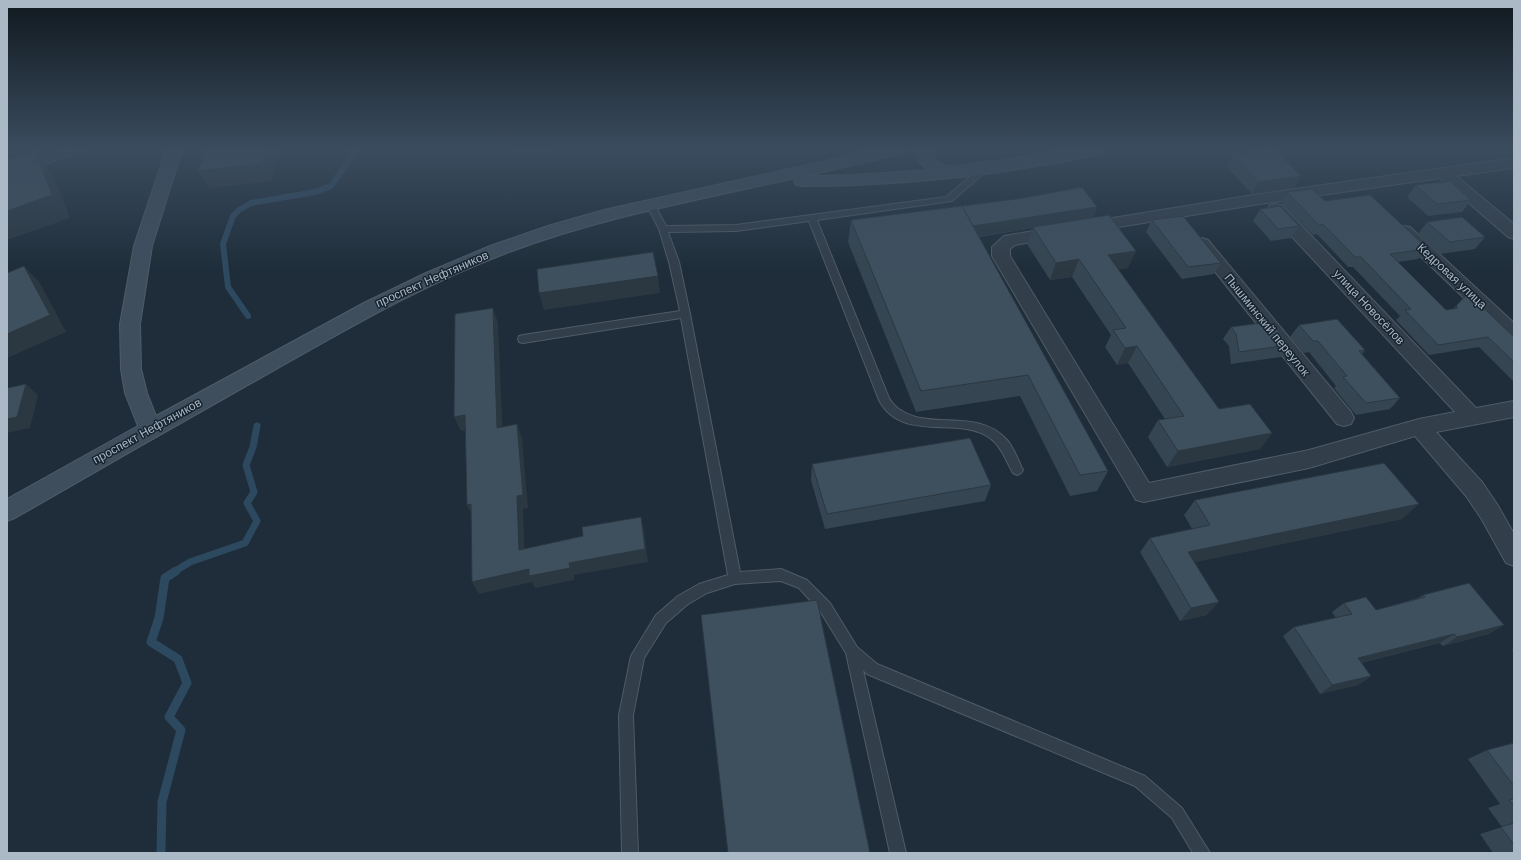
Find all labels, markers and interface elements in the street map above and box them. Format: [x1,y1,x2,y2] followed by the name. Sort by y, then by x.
[1415,240,1490,312] street label: Кедровая улица
[373,248,491,310] street label: проспект Нефтяников
[1331,267,1407,347] street label: улица Новосёлов
[1221,271,1313,380] street label: Пышминский переулок
[90,395,204,467] street label: проспект Нефтяников

